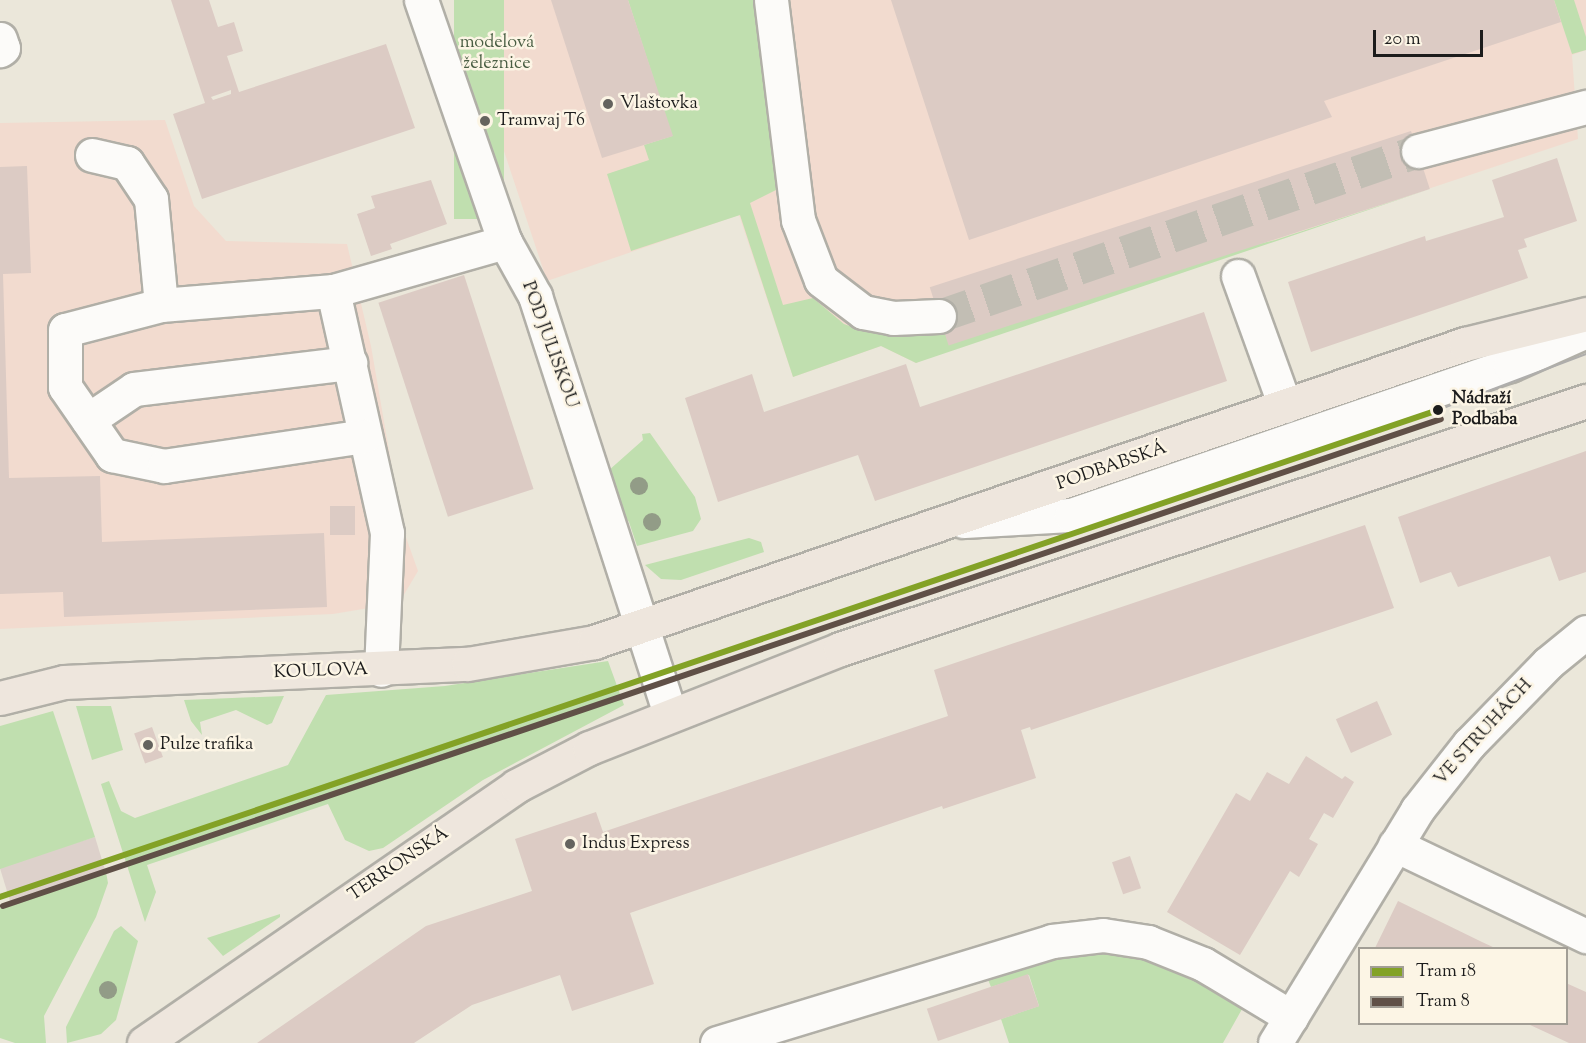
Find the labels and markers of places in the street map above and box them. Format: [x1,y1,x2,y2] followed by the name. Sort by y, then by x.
[620,93,698,115] place label: Vlaštovka
[601,97,615,111] marker: Vlaštovka
[497,110,585,132] place label: Tramvaj T6
[478,114,492,128] marker: Tramvaj T6
[1452,389,1518,432] place label: Nádraží Podbaba
[1429,401,1447,419] marker: Nádraží Podbaba
[160,734,253,756] place label: Pulze trafika
[141,738,155,752] marker: Pulze trafika
[582,833,689,855] place label: Indus Express
[563,837,577,851] marker: Indus Express

